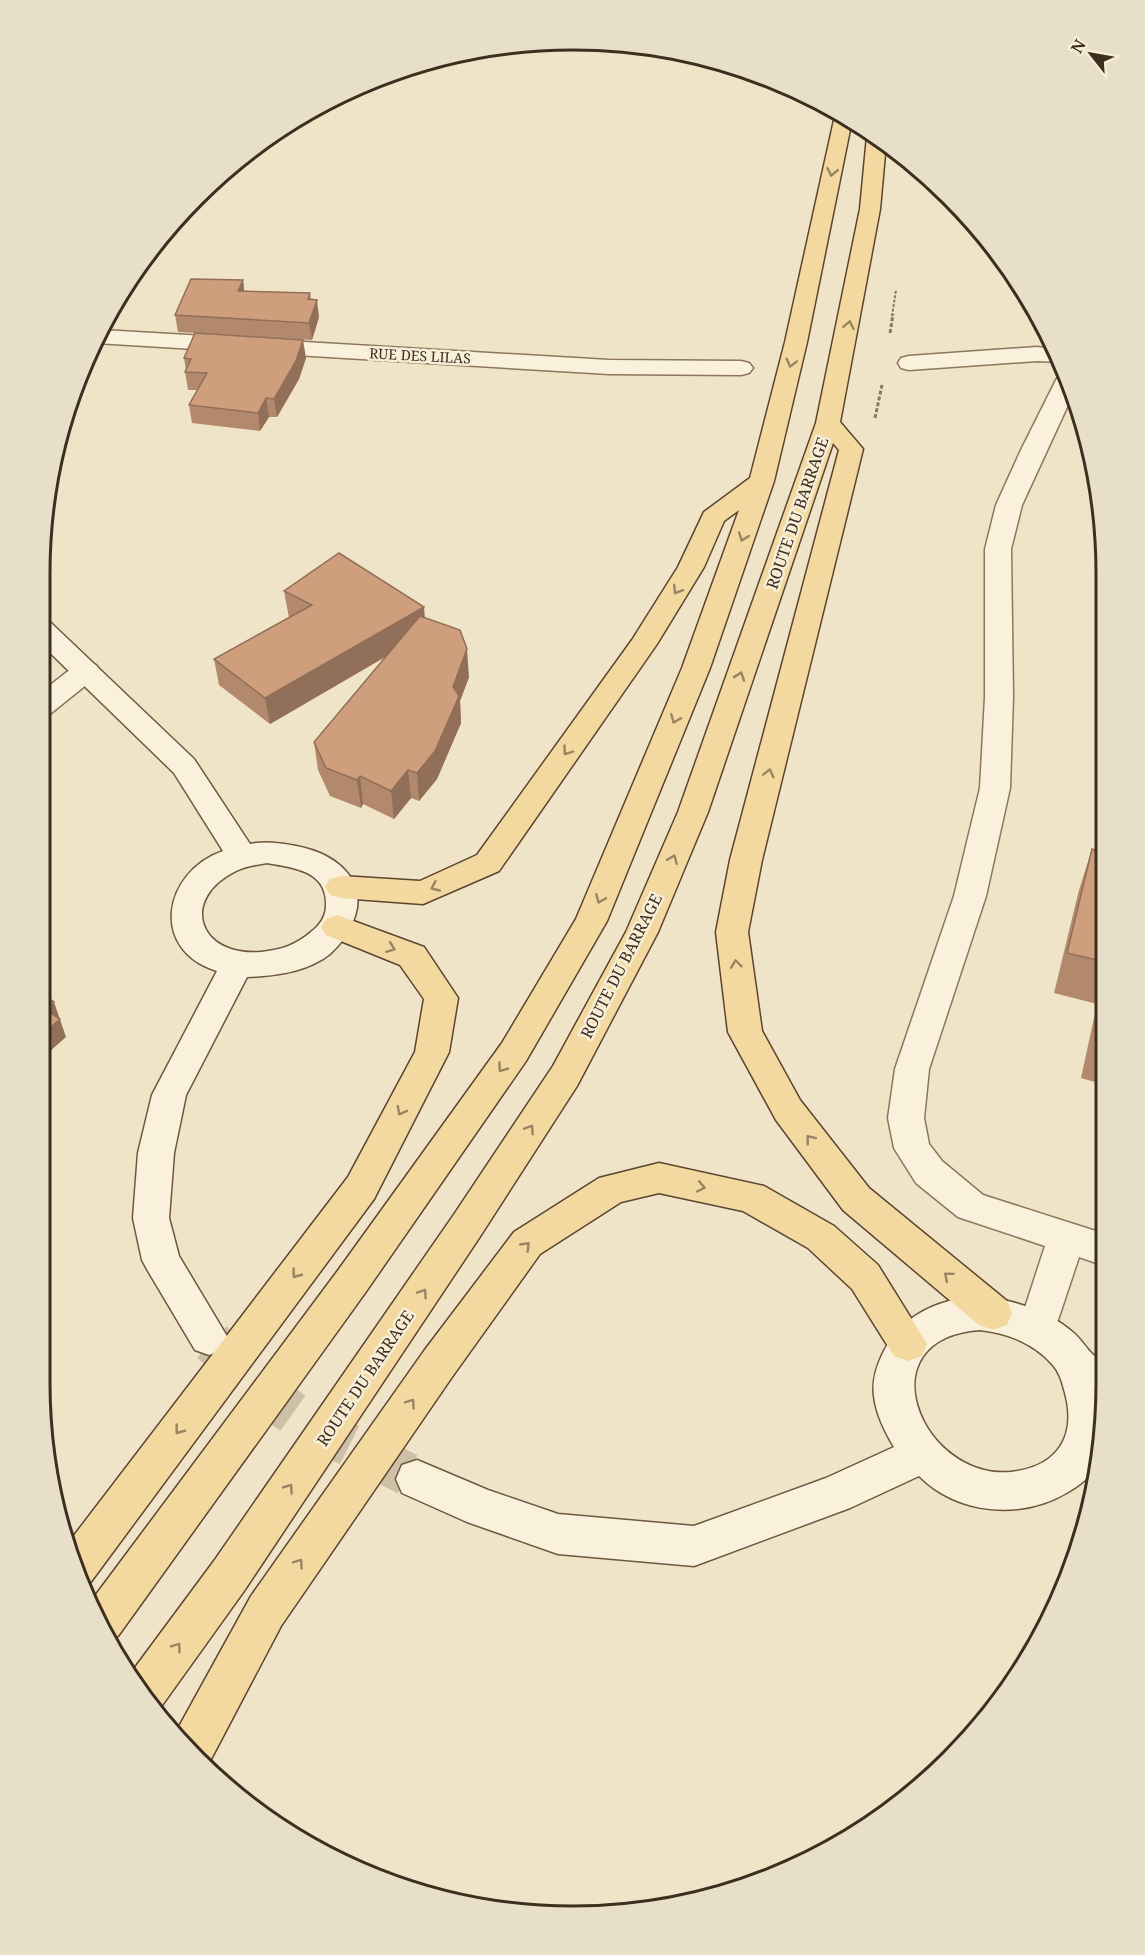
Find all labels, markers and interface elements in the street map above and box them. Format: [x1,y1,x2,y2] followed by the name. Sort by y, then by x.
[1061,24,1121,84] north arrow
[1065,35,1091,57] text: N
[826,167,839,177] one-way arrow
[842,320,855,330] one-way arrow
[369,343,471,368] street label: RUE DES LILAS
[786,358,799,368] one-way arrow
[761,434,833,592] street label: ROUTE DU BARRAGE
[737,531,750,541] one-way arrow
[672,584,684,594] one-way arrow
[733,671,745,682] one-way arrow
[670,713,682,724] one-way arrow
[563,745,574,756] one-way arrow
[761,768,774,778] one-way arrow
[666,854,678,865] one-way arrow
[431,880,442,892] one-way arrow
[575,890,667,1042] street label: ROUTE DU BARRAGE
[595,893,607,904] one-way arrow
[385,941,396,953] one-way arrow
[730,959,742,968] one-way arrow
[498,1061,509,1072] one-way arrow
[397,1105,408,1115] one-way arrow
[523,1125,534,1136] one-way arrow
[807,1135,818,1146] one-way arrow
[696,1180,706,1193] one-way arrow
[519,1243,530,1253] one-way arrow
[292,1268,303,1279] one-way arrow
[944,1272,955,1283] one-way arrow
[416,1288,427,1299] one-way arrow
[311,1306,419,1450] street label: ROUTE DU BARRAGE
[404,1399,415,1410] one-way arrow
[175,1424,186,1435] one-way arrow
[282,1484,293,1495] one-way arrow
[292,1559,303,1570] one-way arrow
[170,1643,181,1654] one-way arrow

